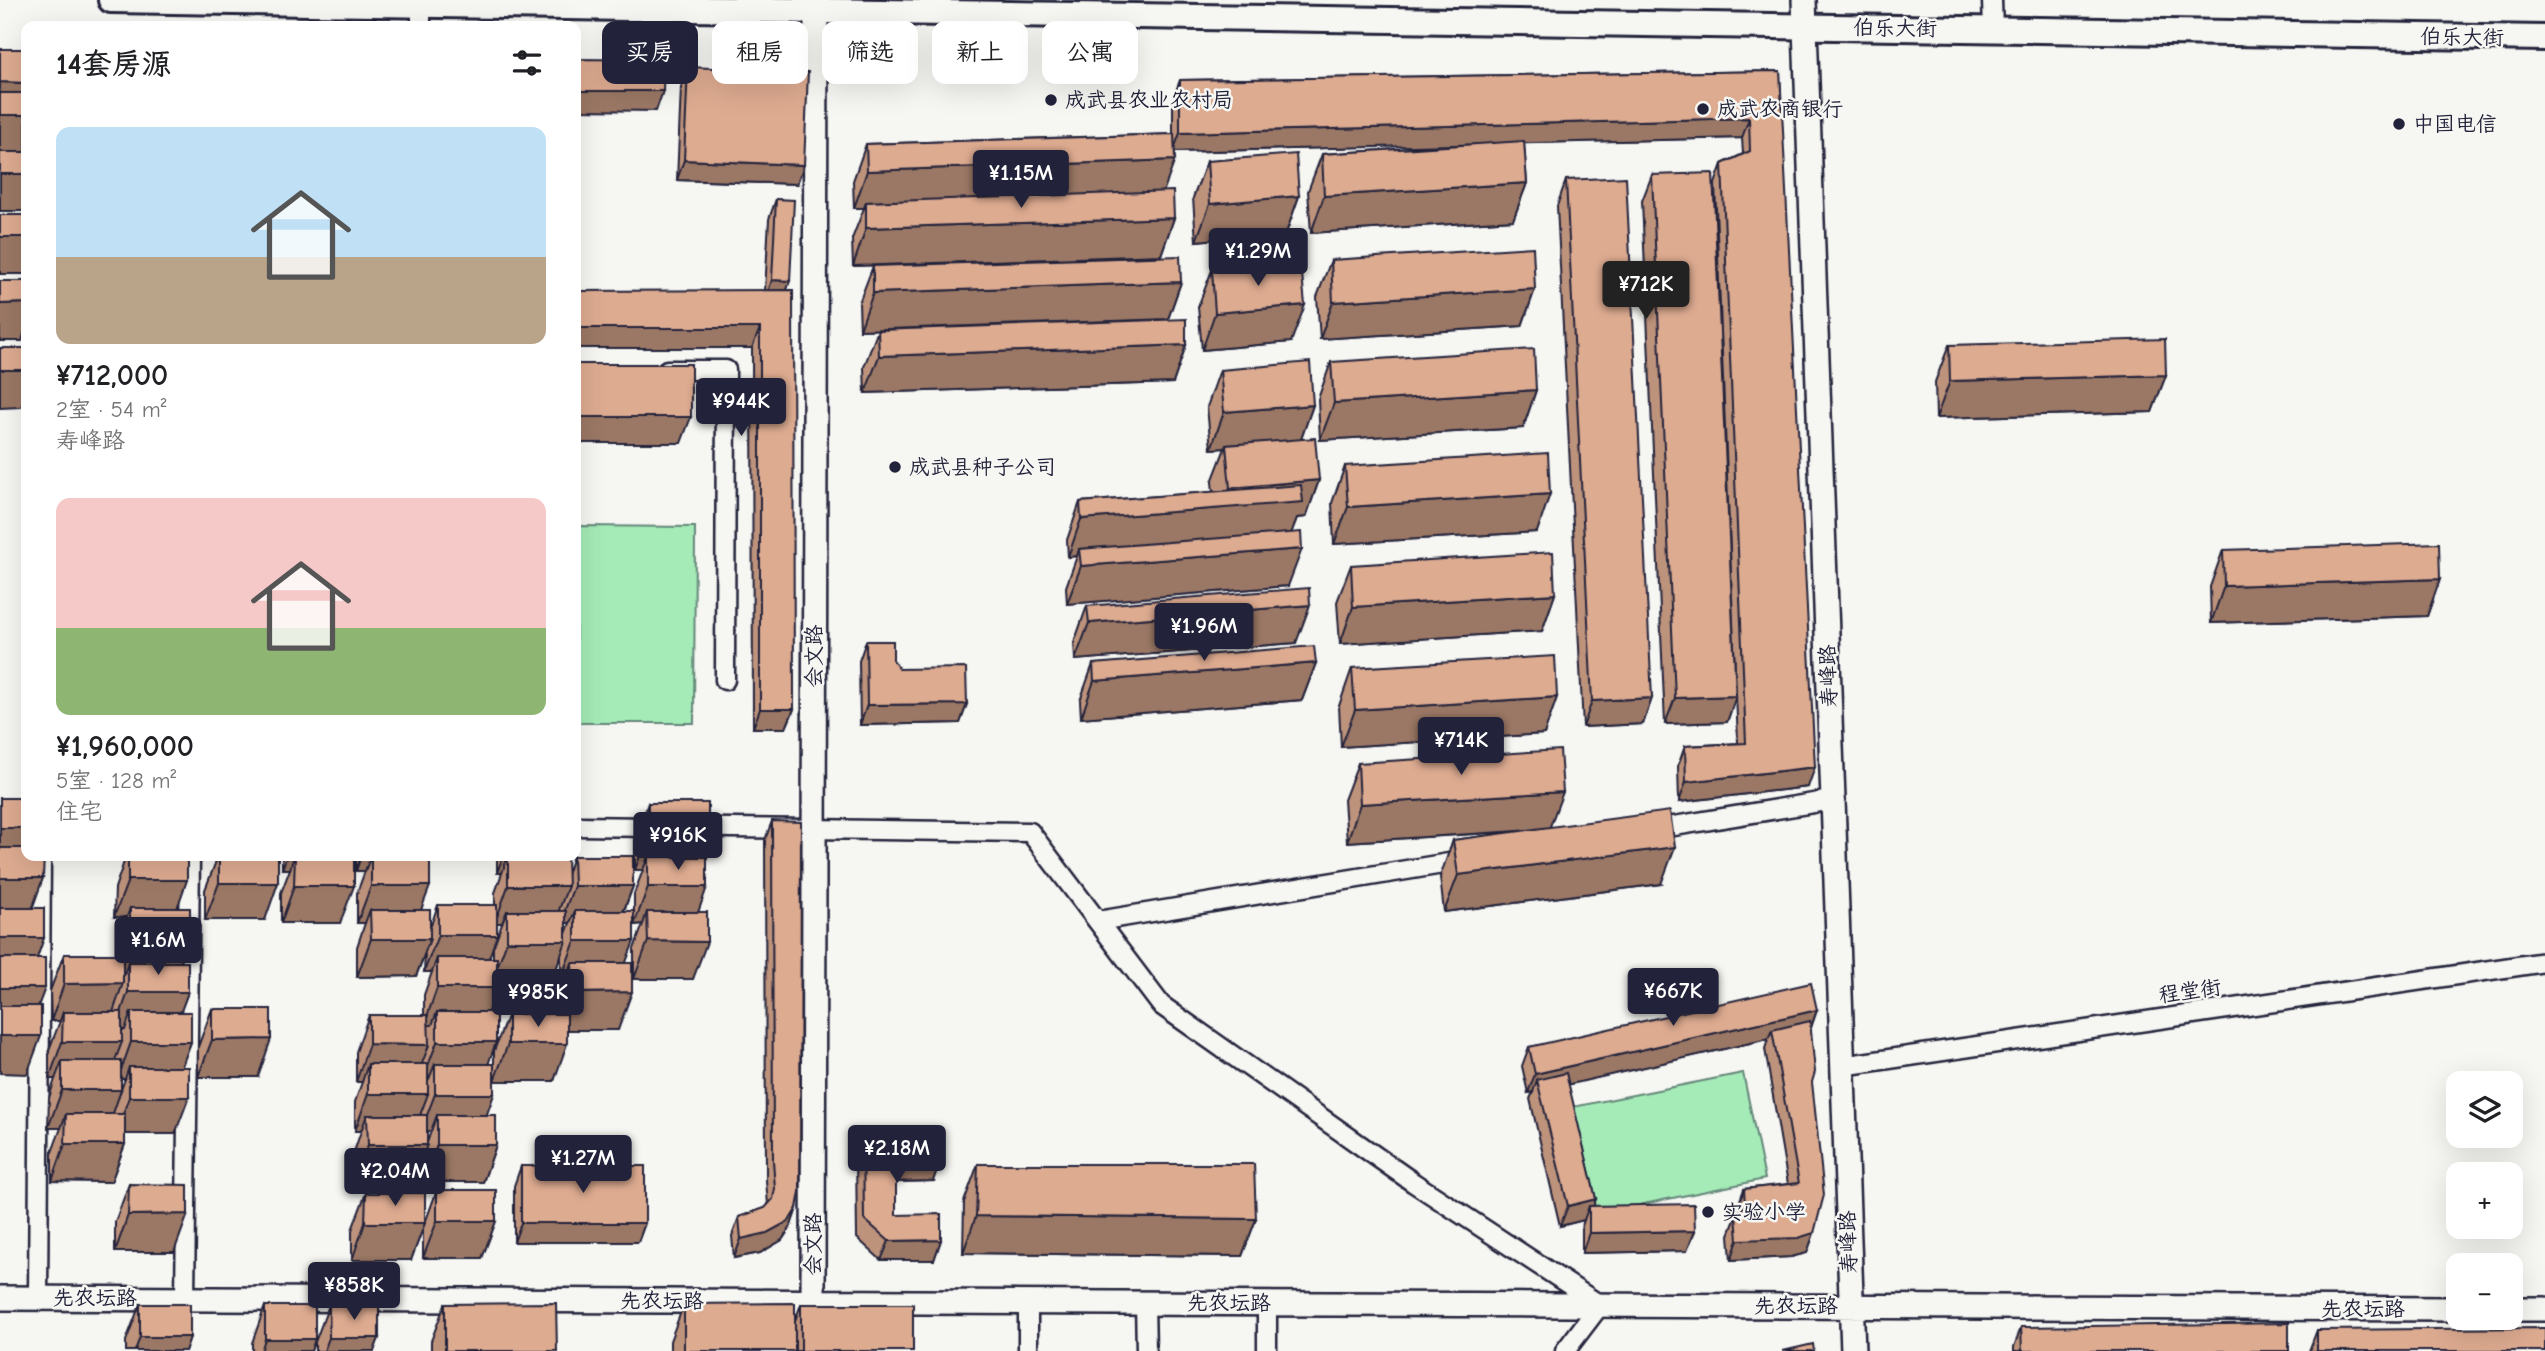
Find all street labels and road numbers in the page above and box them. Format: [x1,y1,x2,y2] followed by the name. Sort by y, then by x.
[1853,15,1937,41] street label: 伯乐大街
[2420,24,2504,50] street label: 伯乐大街
[802,625,826,688] street label: 会文路
[1815,644,1841,708] street label: 寿峰路
[2157,975,2223,1007] street label: 程堂街
[1835,1210,1861,1274] street label: 寿峰路
[801,1213,825,1276] street label: 会文路
[53,1286,137,1310] street label: 先农坛路
[620,1289,704,1313] street label: 先农坛路
[1187,1291,1271,1315] street label: 先农坛路
[1754,1294,1838,1318] street label: 先农坛路
[2321,1297,2405,1321] street label: 先农坛路

